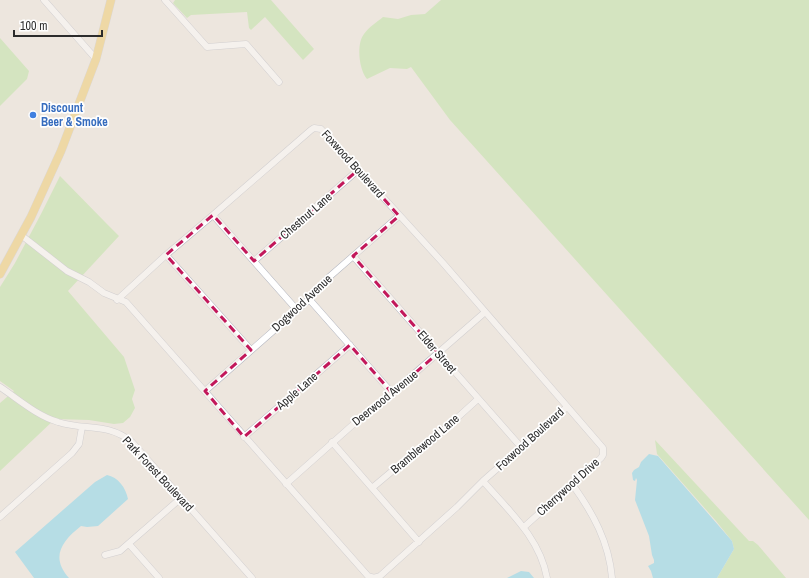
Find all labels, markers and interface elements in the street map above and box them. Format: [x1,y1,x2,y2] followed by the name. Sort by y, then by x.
[14,12,102,38] scale bar
[20,18,47,34] text: 100 m
[41,100,108,130] place label: Discount Beer & Smoke
[28,110,38,120] marker: Discount Beer & Smoke
[318,127,388,201] street label: Foxwood Boulevard
[277,189,335,243] street label: Chestnut Lane
[268,271,336,335] street label: Dogwood Avenue
[414,327,460,377] street label: Elder Street
[349,367,421,429] street label: Deerwood Avenue
[272,369,321,414] street label: Apple Lane
[493,404,567,474] street label: Foxwood Boulevard
[387,411,463,477] street label: Bramblewood Lane
[119,433,197,515] street label: Park Forest Boulevard
[533,455,603,519] street label: Cherrywood Drive

